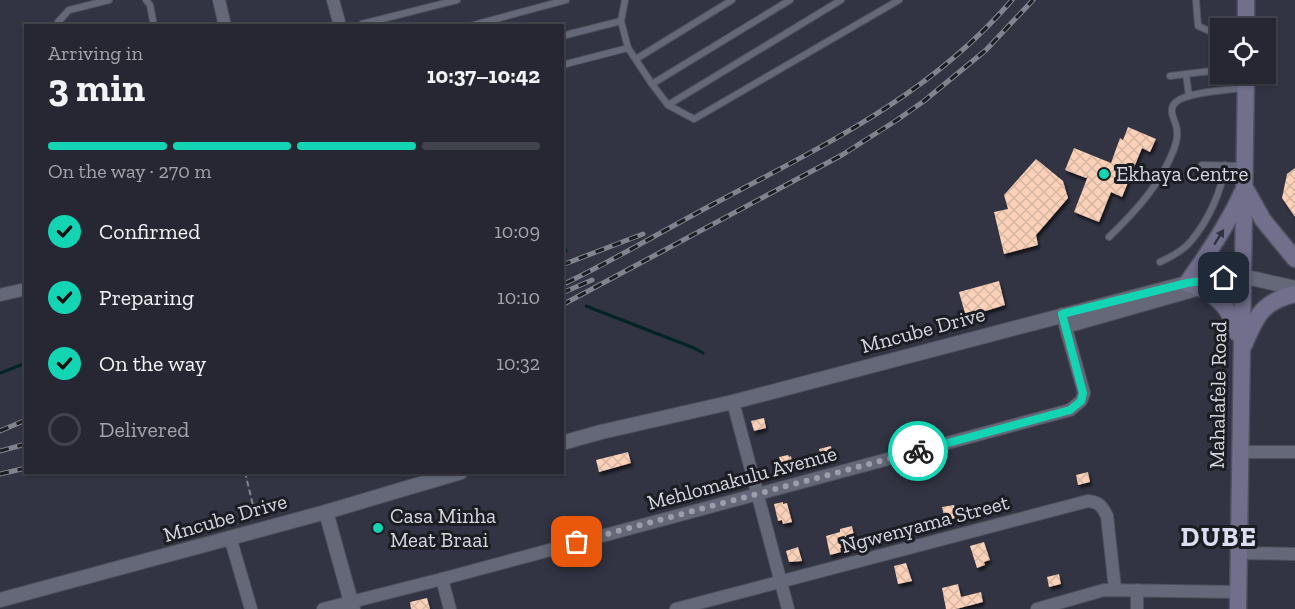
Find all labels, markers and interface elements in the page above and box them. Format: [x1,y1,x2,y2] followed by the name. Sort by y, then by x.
[1210,18,1276,84] map controls
[1210,18,1276,84] button: locate
[48,41,143,65] text: Arriving in
[427,62,540,89] text: 10:37–10:42
[48,64,145,111] text: 3 min
[48,159,211,183] text: On the way · 270 m
[1116,161,1248,186] place label: Ekhaya Centre
[1097,167,1111,181] marker: Ekhaya Centre
[48,215,81,248] icon: check
[99,218,200,245] text: Confirmed
[494,219,540,243] text: 10:09
[1213,229,1224,245] one-way arrow
[1198,252,1249,303] pin
[1207,261,1240,294] icon: home
[48,281,81,314] icon: check
[99,284,194,311] text: Preparing
[497,285,540,309] text: 10:10
[858,301,988,358] street label: Mncube Drive
[1204,320,1231,469] street label: Mahalafele Road
[48,347,81,380] icon: check
[99,350,206,377] text: On the way
[496,351,540,375] text: 10:32
[99,416,189,443] text: Delivered
[888,421,948,481] courier
[902,435,935,468] icon: bike
[644,440,839,515] street label: Mehlomakulu Avenue
[160,488,290,547] street label: Mncube Drive
[838,489,1012,558] street label: Ngwenyama Street
[390,503,496,552] place label: Casa Minha Meat Braai
[551,516,602,567] pin
[371,521,385,535] marker: Casa Minha Meat Braai
[1181,521,1257,553] district label: DUBE
[560,525,593,558] icon: bag

